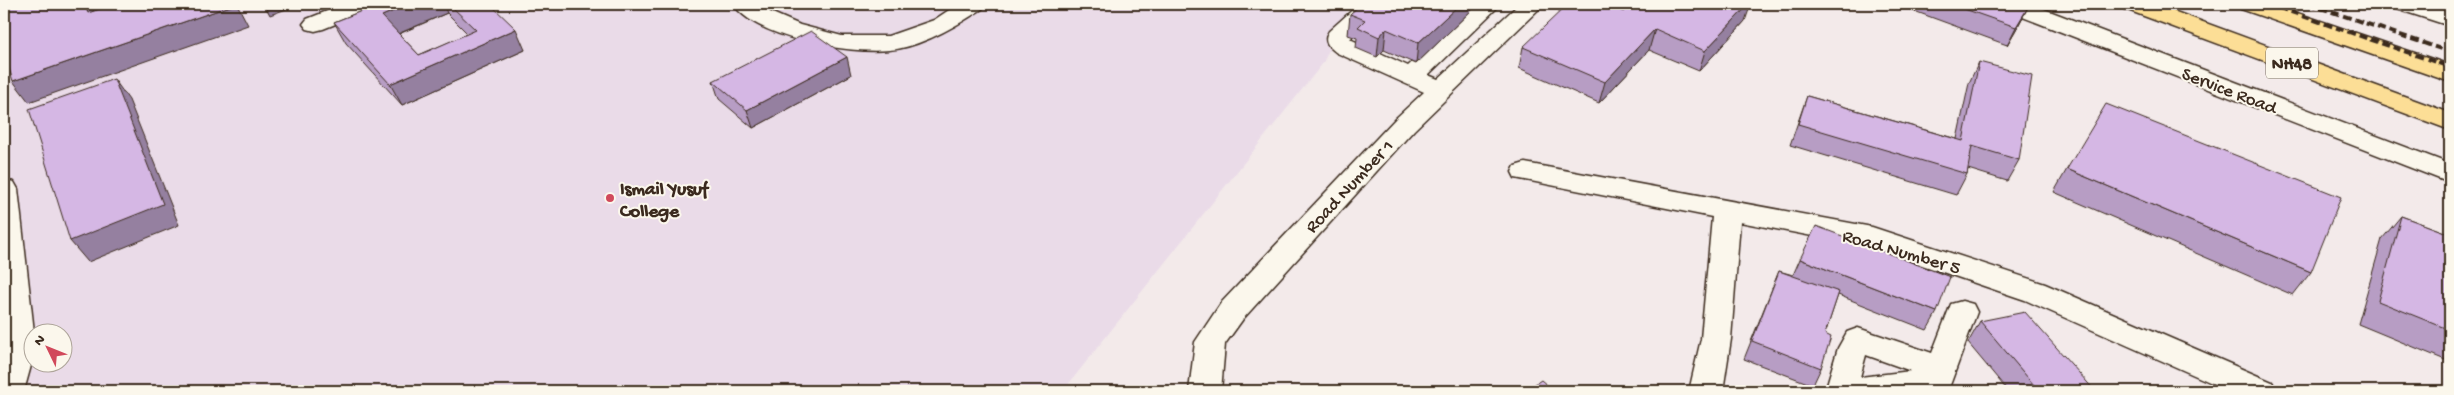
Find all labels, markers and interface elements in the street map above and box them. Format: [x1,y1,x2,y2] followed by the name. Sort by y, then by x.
[2266,48,2318,78] road number: NH48
[2178,64,2281,122] street label: Service Road
[1301,136,1400,239] street label: Road Number 1
[619,179,710,224] place label: Ismail Yusuf College
[604,192,616,204] marker: Ismail Yusuf College
[1839,226,1963,281] street label: Road Number 5
[22,322,72,372] north arrow
[31,332,50,350] text: N

